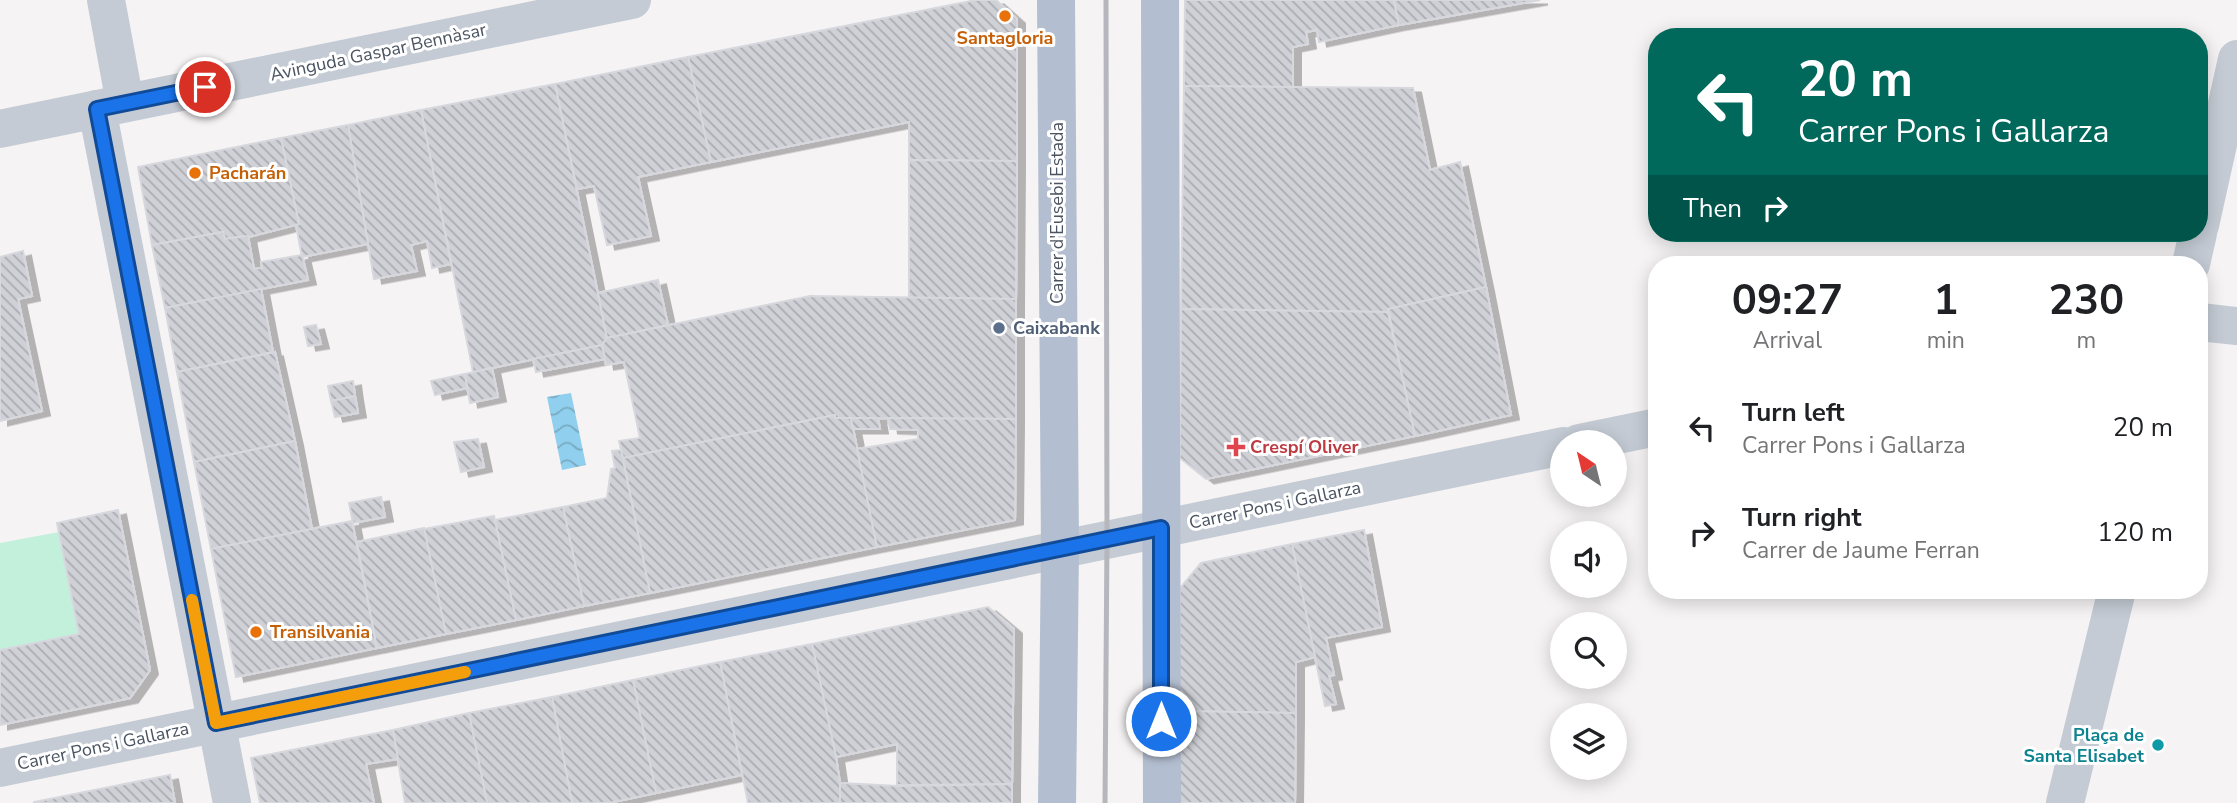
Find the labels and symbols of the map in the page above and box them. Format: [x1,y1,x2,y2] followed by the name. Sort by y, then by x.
[997,8,1013,24] marker: Santagloria
[268,17,489,87] street label: Avinguda Gaspar Bennàsar
[957,26,1053,50] place label: Santagloria
[175,57,235,117] pin
[1045,122,1069,304] street label: Carrer d'Eusebi Estada
[209,161,286,185] place label: Pacharán
[187,165,203,181] marker: Pacharán
[1013,316,1100,340] place label: Caixabank
[991,320,1007,336] marker: Caixabank
[1550,430,1628,508] north arrow
[1250,435,1359,459] place label: Crespí Oliver
[1228,439,1244,455] marker: Crespí Oliver
[1187,475,1363,535] street label: Carrer Pons i Gallarza
[270,620,370,644] place label: Transilvania
[248,624,264,640] marker: Transilvania
[1124,684,1198,758] position arrow
[15,716,191,776] street label: Carrer Pons i Gallarza
[2024,723,2144,768] place label: Plaça de Santa Elisabet
[2150,737,2166,753] marker: Plaça de Santa Elisabet

